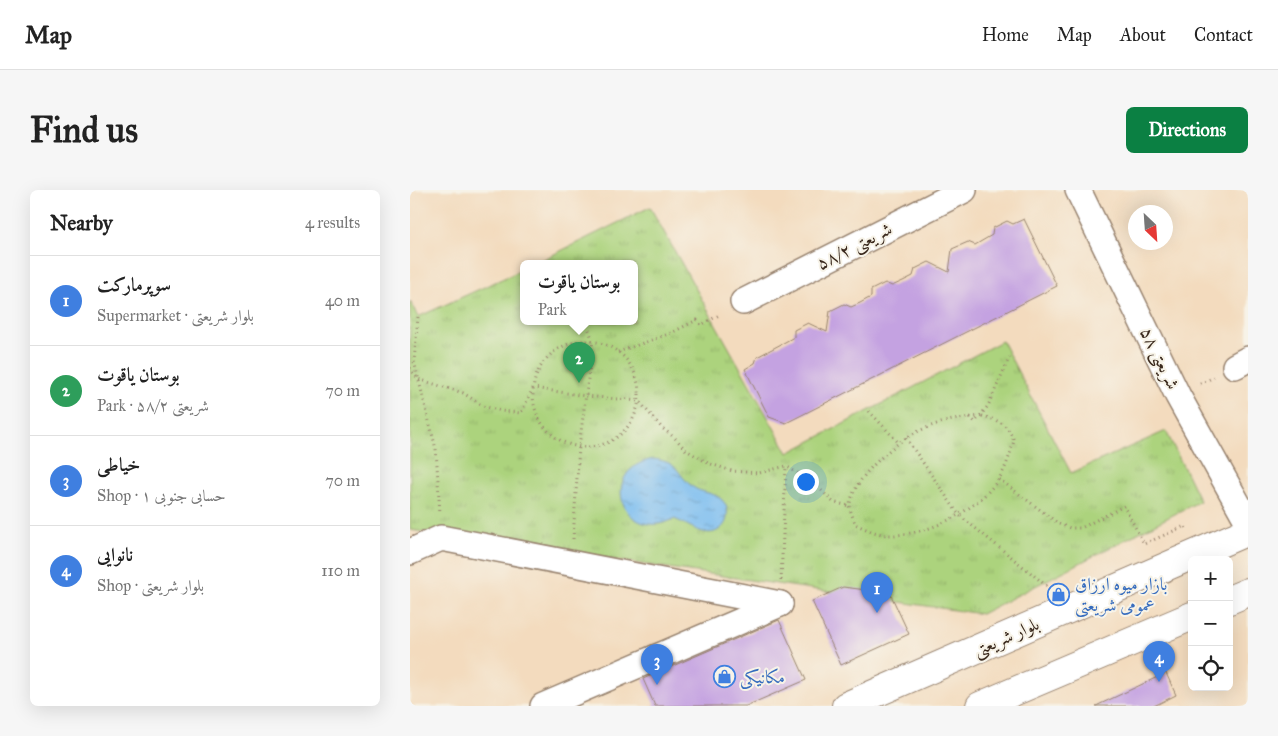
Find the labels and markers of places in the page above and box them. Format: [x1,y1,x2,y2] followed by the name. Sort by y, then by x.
[563,342,595,383] pin: 2
[861,572,893,613] pin: 1
[1075,573,1167,618] place label: بازار میوه ارزاق عمومی شریعتی
[1047,582,1071,606] shop icon: بازار میوه ارزاق عمومی شریعتی
[1143,641,1175,682] pin: 4
[641,644,673,685] pin: 3
[712,665,736,689] shop icon: مکانیکی
[740,666,785,690] place label: مکانیکی

